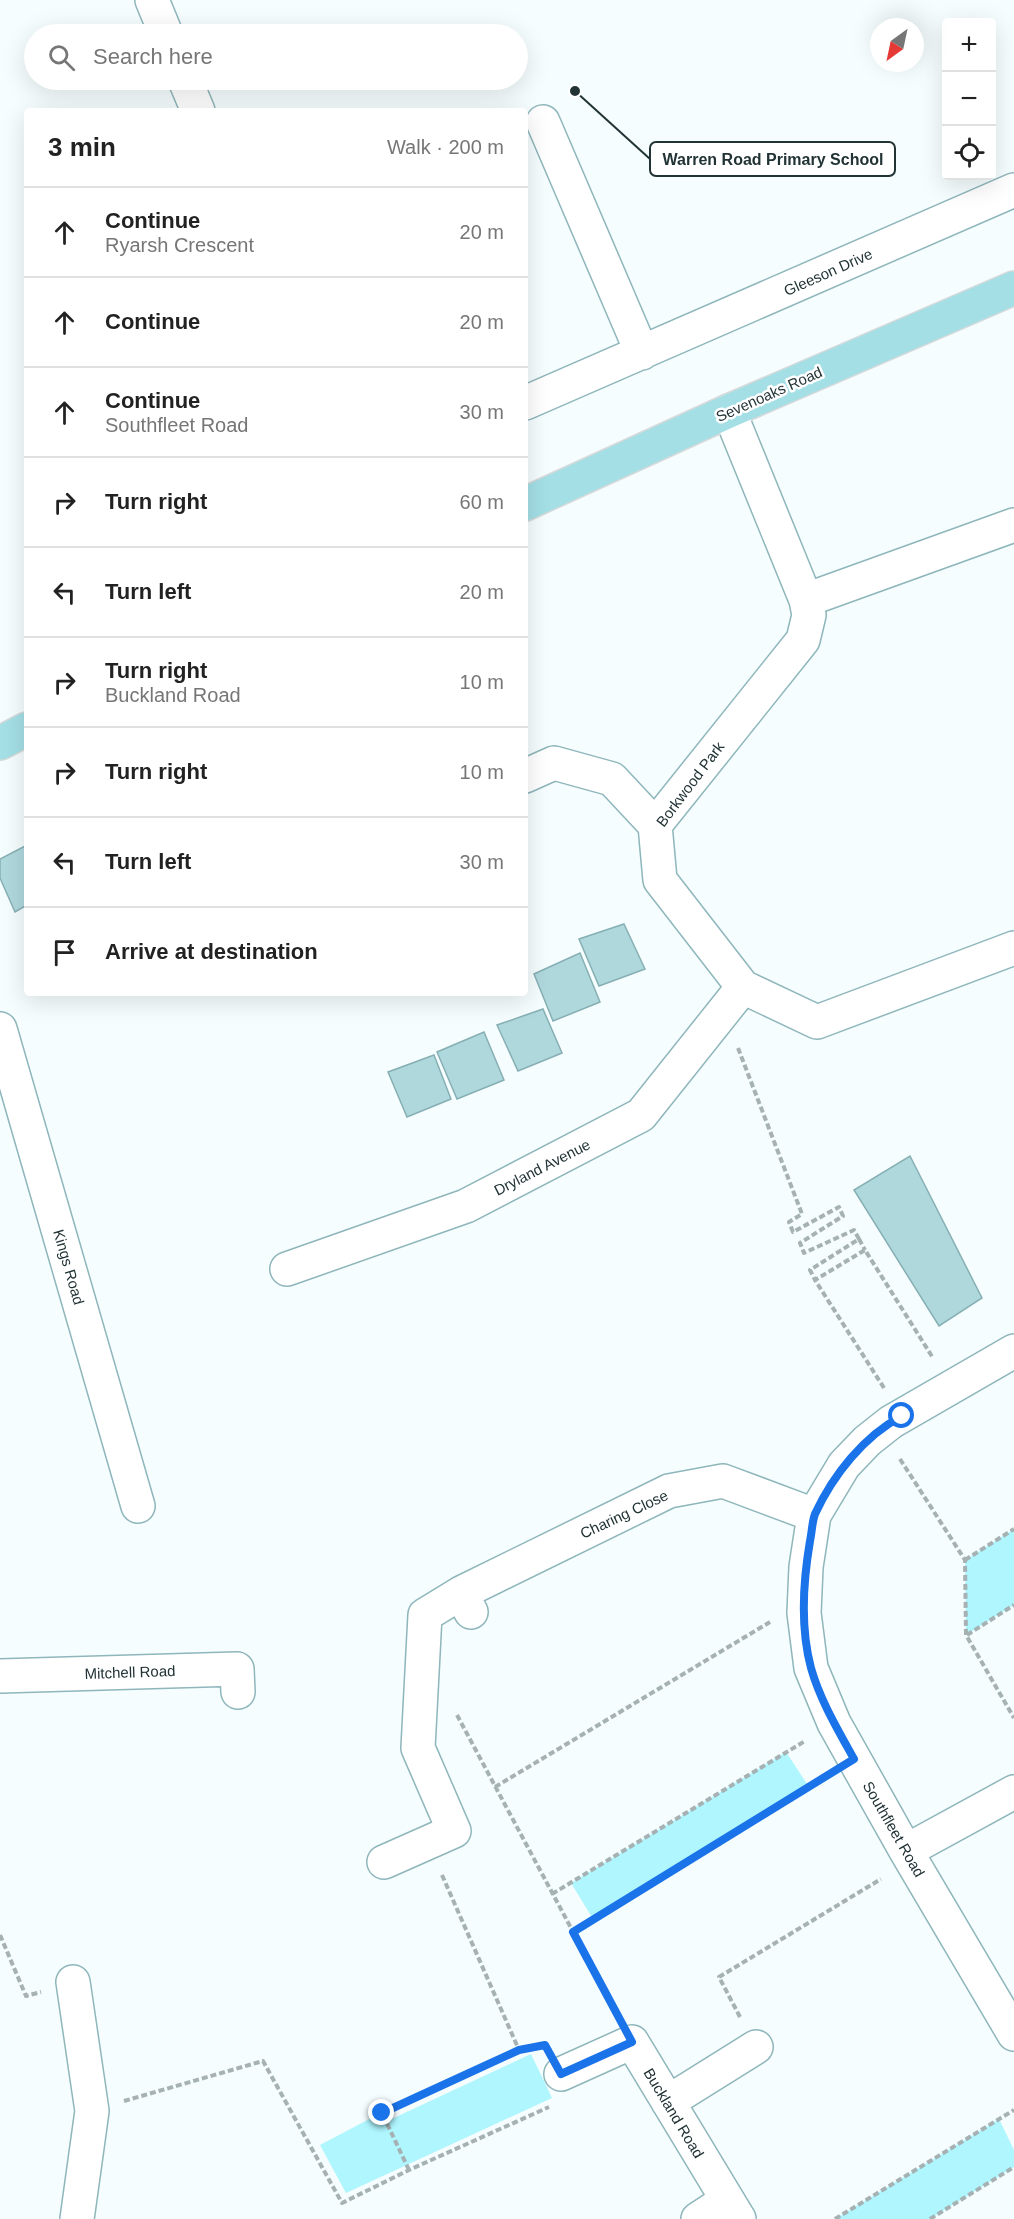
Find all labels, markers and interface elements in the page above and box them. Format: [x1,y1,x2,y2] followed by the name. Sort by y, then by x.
[870,18,924,72] north arrow
[942,18,996,180] map controls
[942,18,996,72] button: +
[24,24,528,90] search box
[45,41,78,74] icon: search
[93,44,213,69] text: Search here
[942,72,996,126] button: −
[942,126,996,180] button: locate
[48,132,116,162] text: 3 min
[387,136,504,158] text: Walk · 200 m
[650,142,895,176] callout: Warren Road Primary School
[663,151,883,168] text: Warren Road Primary School
[105,208,200,233] text: Continue
[48,216,81,249] icon: ahead
[460,221,504,243] text: 20 m
[105,234,254,256] text: Ryarsh Crescent
[781,245,875,299] street label: Gleeson Drive
[48,306,81,339] icon: ahead
[105,309,200,334] text: Continue
[460,311,504,333] text: 20 m
[713,363,825,425] street label: Sevenoaks Road
[105,388,200,413] text: Continue
[48,396,81,429] icon: ahead
[460,401,504,423] text: 30 m
[105,414,248,436] text: Southfleet Road
[48,486,81,519] icon: right
[105,489,207,514] text: Turn right
[460,491,504,513] text: 60 m
[48,576,81,609] icon: left
[105,579,191,604] text: Turn left
[460,581,504,603] text: 20 m
[105,658,207,683] text: Turn right
[48,666,81,699] icon: right
[460,671,504,693] text: 10 m
[105,684,241,706] text: Buckland Road
[653,738,728,830] street label: Borkwood Park
[48,756,81,789] icon: right
[105,759,207,784] text: Turn right
[460,761,504,783] text: 10 m
[48,846,81,879] icon: left
[105,849,191,874] text: Turn left
[460,851,504,873] text: 30 m
[48,936,81,969] icon: arrive
[105,939,318,964] text: Arrive at destination
[491,1135,593,1199] street label: Dryland Avenue
[50,1227,88,1307] street label: Kings Road
[888,1402,914,1428] route start
[577,1486,671,1542] street label: Charing Close
[84,1662,176,1682] street label: Mitchell Road
[860,1778,928,1880] street label: Southfleet Road
[641,2065,707,2161] street label: Buckland Road
[368,2099,394,2125] route end

